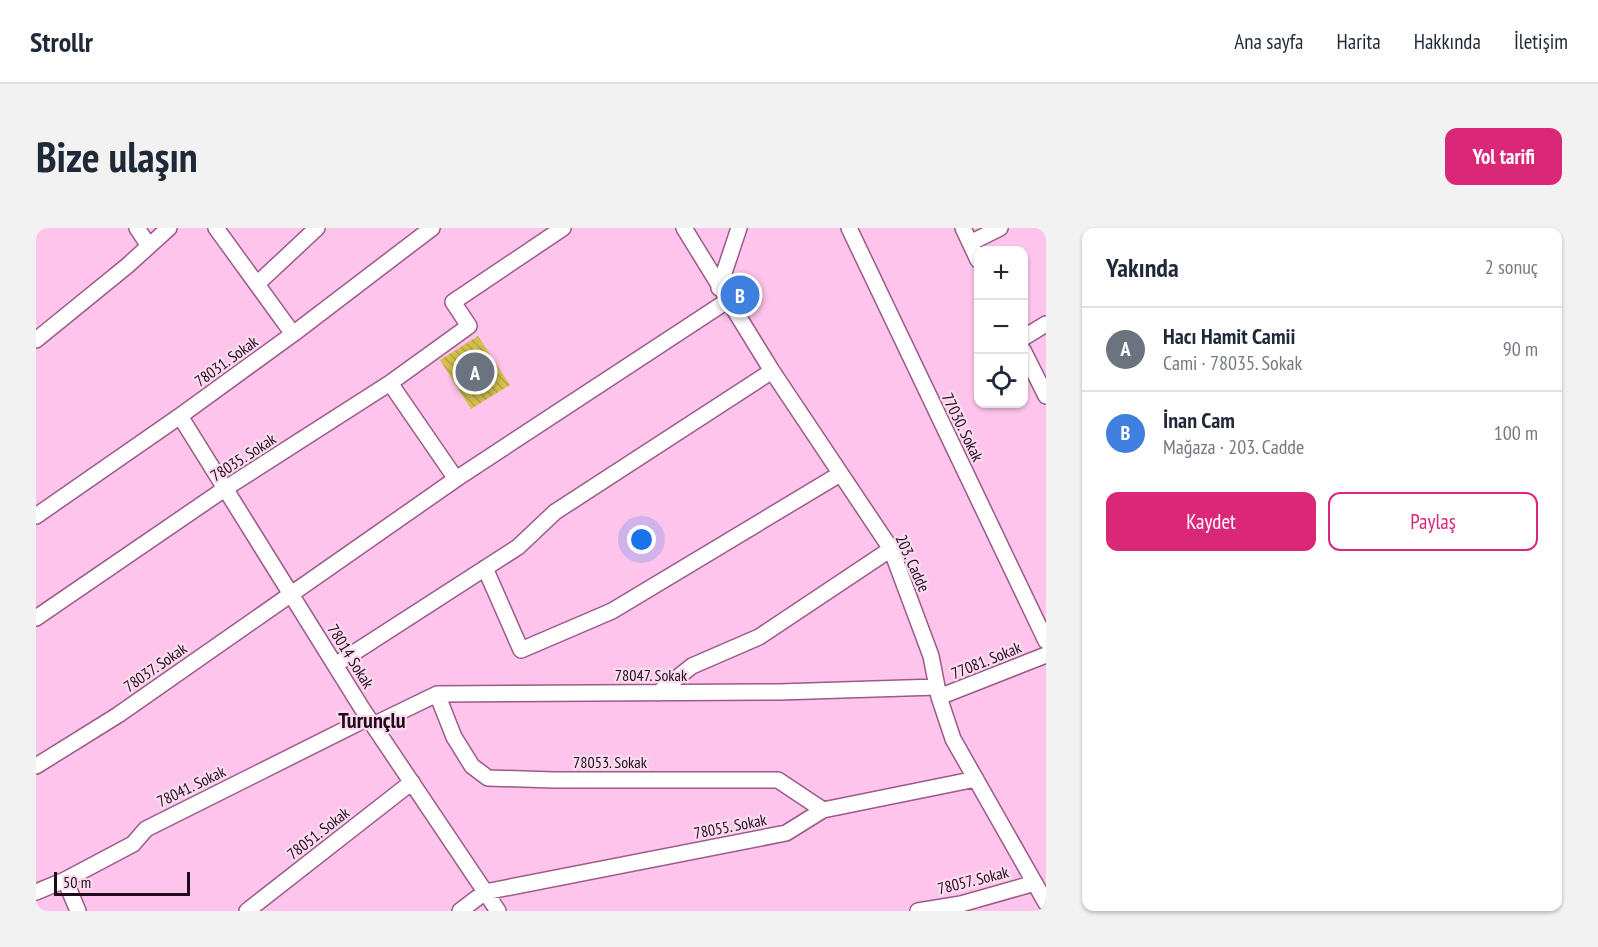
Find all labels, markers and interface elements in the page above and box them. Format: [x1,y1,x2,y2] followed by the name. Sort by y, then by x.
[30,23,93,60] text: Strollr
[1234,28,1303,55] text: Ana sayfa
[1336,28,1381,55] text: Harita
[1414,28,1481,55] text: Hakkında
[1514,28,1568,55] text: İletişim
[1445,128,1562,185] button: Yol tarifi
[36,129,198,184] text: Bize ulaşın
[974,246,1028,408] map controls
[974,246,1028,300] button: +
[1106,251,1179,284] text: Yakında
[1485,254,1538,280] text: 2 sonuç
[720,272,760,318] pin: B
[974,300,1028,354] button: −
[1163,322,1295,350] text: Hacı Hamit Camii
[190,331,262,391] street label: 78031. Sokak
[1120,336,1131,362] text: A
[1503,336,1538,362] text: 90 m
[456,350,494,394] pin: A
[1163,350,1302,376] text: Cami · 78035. Sokak
[974,354,1028,408] button: locate
[938,389,989,465] street label: 77030. Sokak
[1163,406,1235,434] text: İnan Cam
[1121,420,1130,446] text: B
[1494,420,1538,446] text: 100 m
[207,428,280,485] street label: 78035. Sokak
[1163,434,1304,460] text: Mağaza · 203. Cadde
[1106,492,1316,551] button: Kaydet
[1328,492,1538,551] button: Paylaş
[627,525,656,554] your location
[892,531,934,595] street label: 203. Cadde
[323,620,379,692] street label: 78014 Sokak
[948,637,1025,683] street label: 77081. Sokak
[120,638,191,696] street label: 78037. Sokak
[615,665,688,685] street label: 78047. Sokak
[338,706,406,734] district label: Turunçlu
[573,752,648,772] street label: 78053. Sokak
[153,760,229,811] street label: 78041. Sokak
[283,802,354,864] street label: 78051. Sokak
[692,809,769,843] street label: 78055. Sokak
[935,861,1011,898] street label: 78057. Sokak
[54,869,190,896] scale bar
[63,872,91,892] text: 50 m

